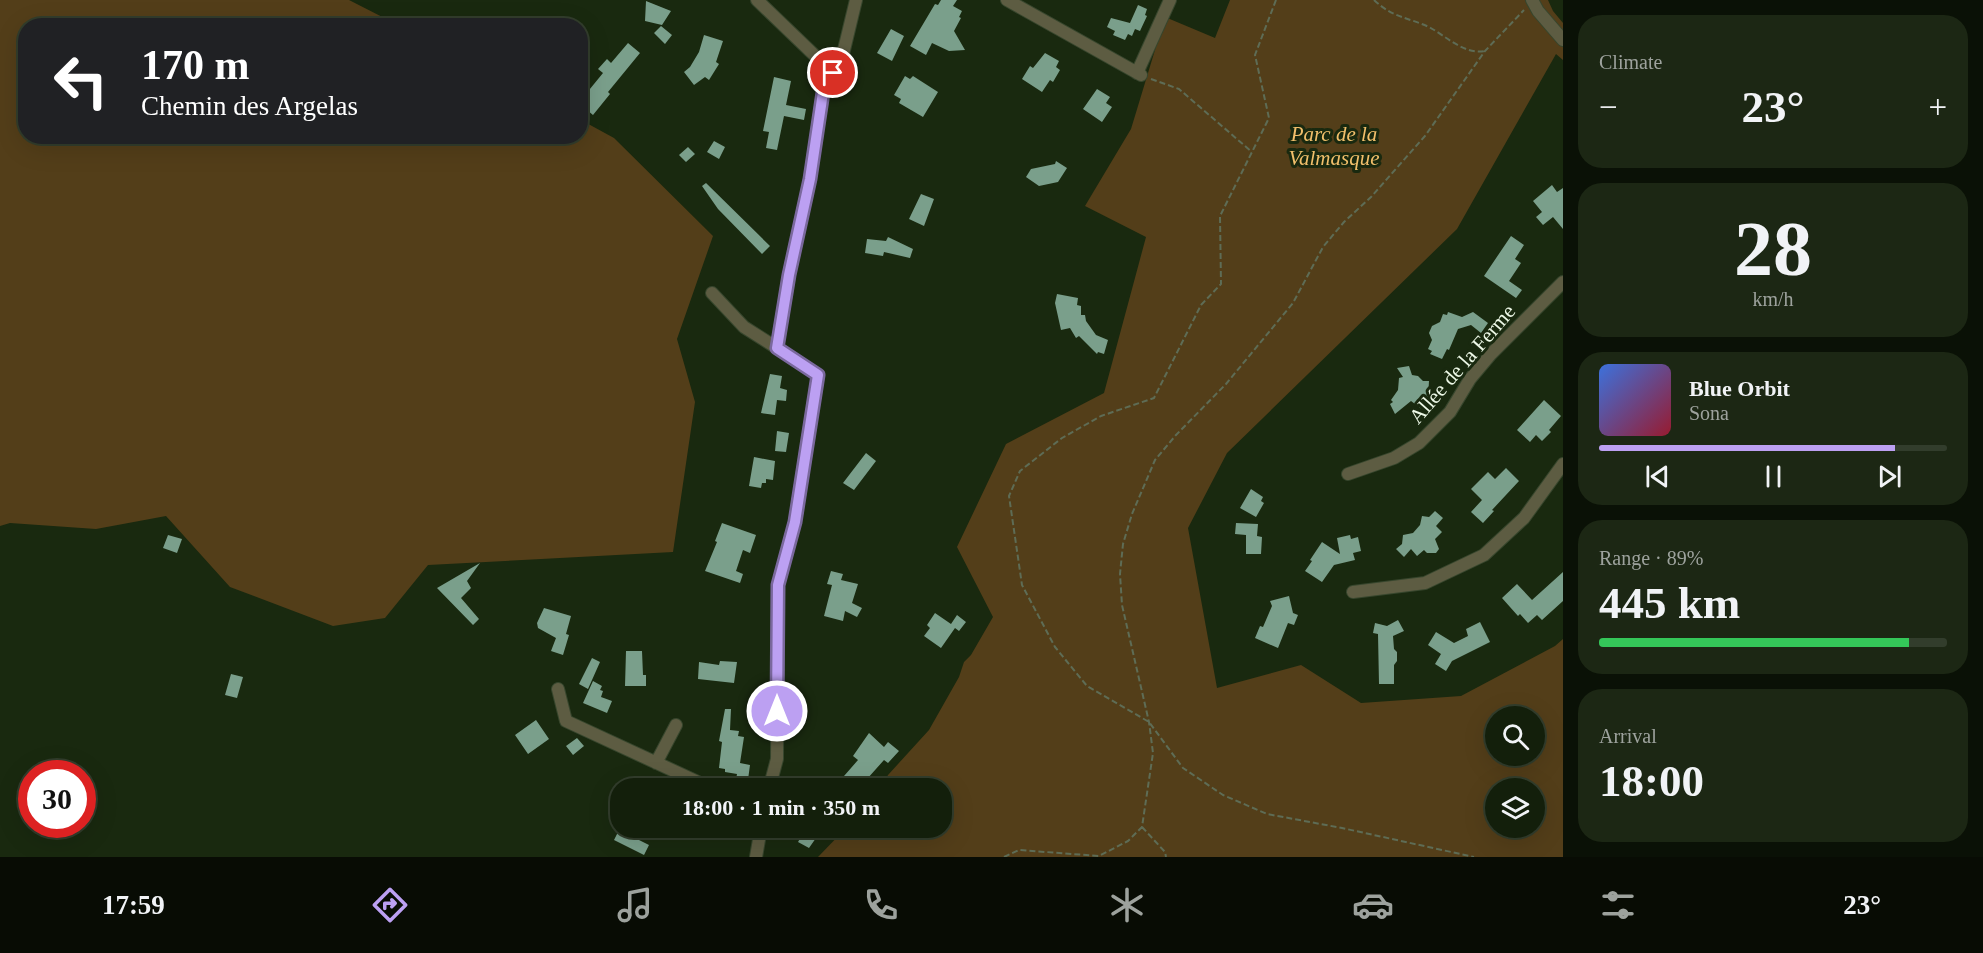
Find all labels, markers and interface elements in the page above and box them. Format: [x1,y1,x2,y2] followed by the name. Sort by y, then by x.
[42,42,120,120] icon: left
[141,42,250,88] text: 170 m
[807,47,858,98] pin
[1599,51,1662,73] text: Climate
[816,56,849,89] icon: arrive
[1742,82,1805,132] text: 23°
[1599,89,1618,125] text: −
[1928,89,1947,125] text: +
[141,91,358,121] text: Chemin des Argelas
[1289,122,1380,170] park label: Parc de la Valmasque
[1734,205,1812,292] text: 28
[1752,288,1794,310] text: km/h
[1404,300,1520,428] street label: Allée de la Ferme
[1689,376,1790,401] text: Blue Orbit
[1689,402,1729,424] text: Sona
[1641,460,1674,493] icon: previous
[1757,460,1790,493] icon: pause
[1873,460,1906,493] icon: next
[1599,547,1703,569] text: Range · 89%
[1599,578,1740,628] text: 445 km
[745,679,809,743] position arrow
[1485,706,1545,838] map controls
[1485,706,1545,766] button: search
[1599,725,1657,747] text: Arrival
[1599,756,1704,806] text: 18:00
[18,760,96,838] speed limit sign: 30
[1485,778,1545,838] button: layers
[682,795,880,820] text: 18:00 · 1 min · 350 m
[369,884,411,926] icon: directions
[614,884,656,926] icon: music
[860,884,902,926] icon: phone
[1106,884,1148,926] icon: climate
[1352,884,1394,926] icon: car
[1597,884,1639,926] icon: filters
[102,890,165,920] text: 17:59
[1843,890,1881,920] text: 23°

